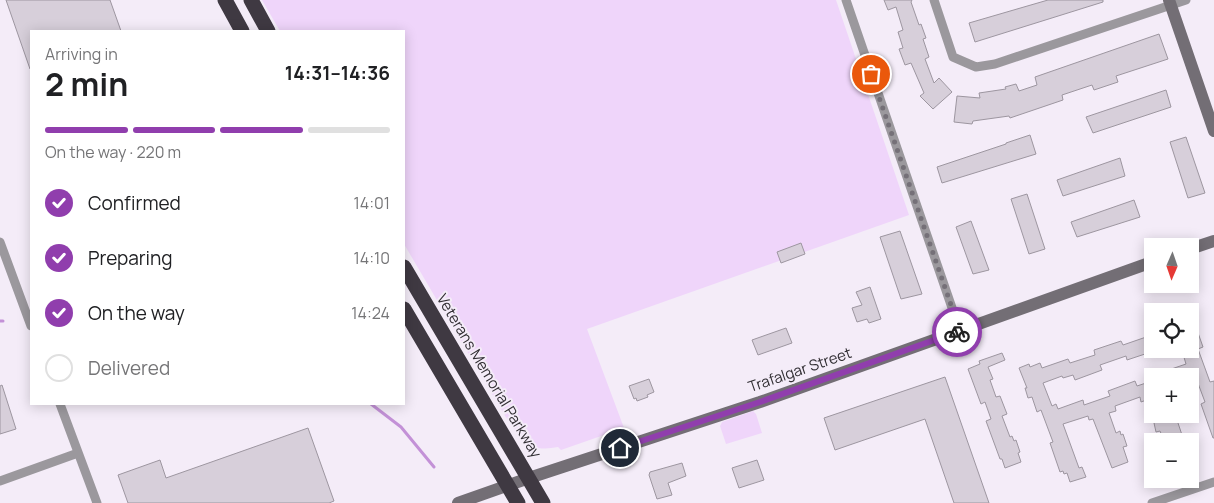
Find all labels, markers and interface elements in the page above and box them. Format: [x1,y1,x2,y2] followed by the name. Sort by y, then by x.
[45,43,118,65] text: Arriving in
[850,53,892,95] pin
[285,60,390,86] text: 14:31–14:36
[857,60,885,88] icon: bag
[45,62,128,106] text: 2 min
[45,141,181,163] text: On the way · 220 m
[45,189,73,217] icon: check
[88,190,181,216] text: Confirmed
[354,192,390,214] text: 14:01
[1144,238,1199,292] north arrow
[1144,238,1199,488] map controls
[45,244,73,272] icon: check
[88,245,173,271] text: Preparing
[354,247,390,269] text: 14:10
[432,290,547,462] street label: Veterans Memorial Parkway
[45,299,73,327] icon: check
[88,300,185,326] text: On the way
[351,302,390,324] text: 14:24
[1144,303,1199,358] button: locate
[932,307,982,357] courier
[943,318,971,346] icon: bike
[745,342,854,397] street label: Trafalgar Street
[88,355,170,381] text: Delivered
[1144,368,1199,423] button: +
[599,427,641,469] pin
[1144,433,1199,488] button: −
[606,434,634,462] icon: home

